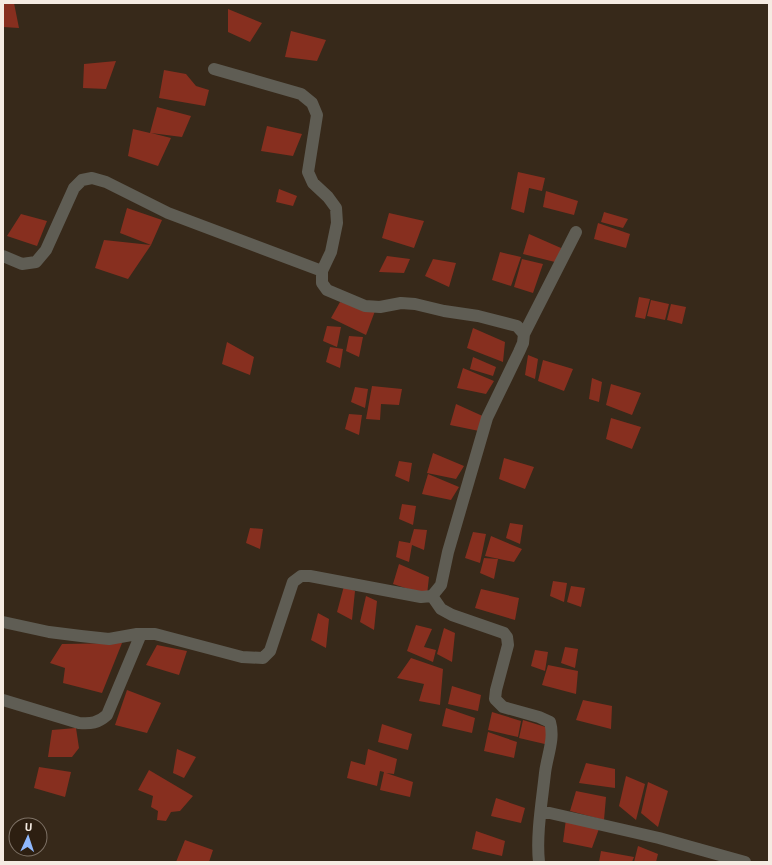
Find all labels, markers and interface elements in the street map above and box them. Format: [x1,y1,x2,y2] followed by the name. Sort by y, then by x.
[8,817,48,857] north arrow
[25,821,32,834] text: U

